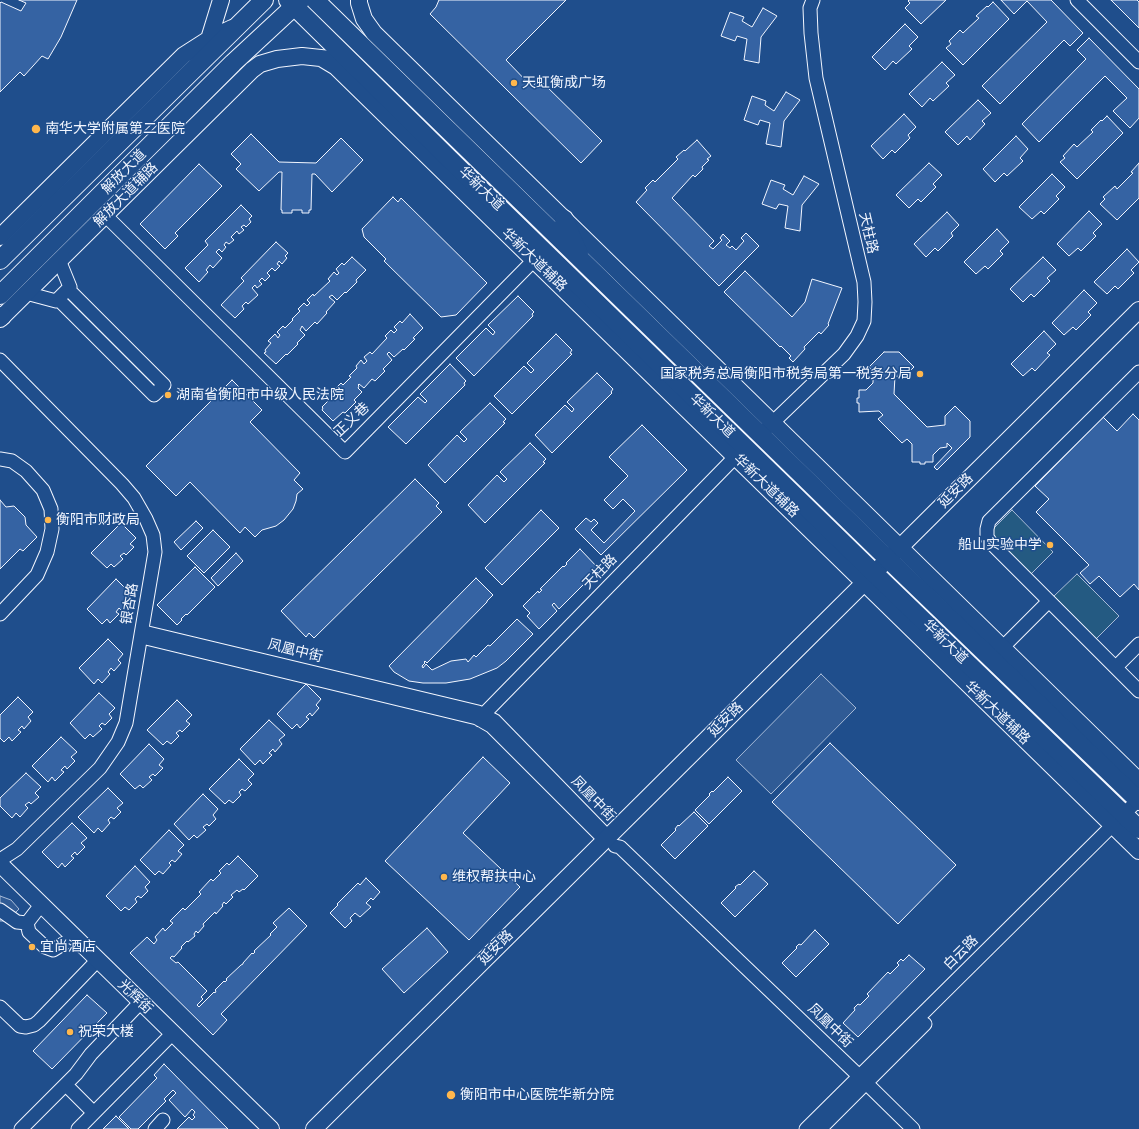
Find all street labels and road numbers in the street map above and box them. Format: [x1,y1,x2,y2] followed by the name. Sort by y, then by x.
[98,146,150,198] street label: 解放大道
[90,159,162,231] street label: 解放大道辅路
[455,164,507,214] street label: 华新大道
[855,211,881,255] street label: 天柱路
[498,225,570,295] street label: 华新大道辅路
[686,391,738,441] street label: 华新大道
[331,400,373,440] street label: 正义巷
[730,451,802,521] street label: 华新大道辅路
[935,470,977,512] street label: 延安路
[579,551,621,593] street label: 天柱路
[118,582,142,626] street label: 银杏路
[919,617,971,667] street label: 华新大道
[266,636,324,666] street label: 凤凰中街
[961,678,1033,748] street label: 华新大道辅路
[705,699,747,741] street label: 延安路
[568,773,618,825] street label: 凤凰中街
[475,927,517,969] street label: 延安路
[940,932,982,974] street label: 白云路
[114,976,156,1018] street label: 光辉街
[804,1001,856,1051] street label: 凤凰中街

